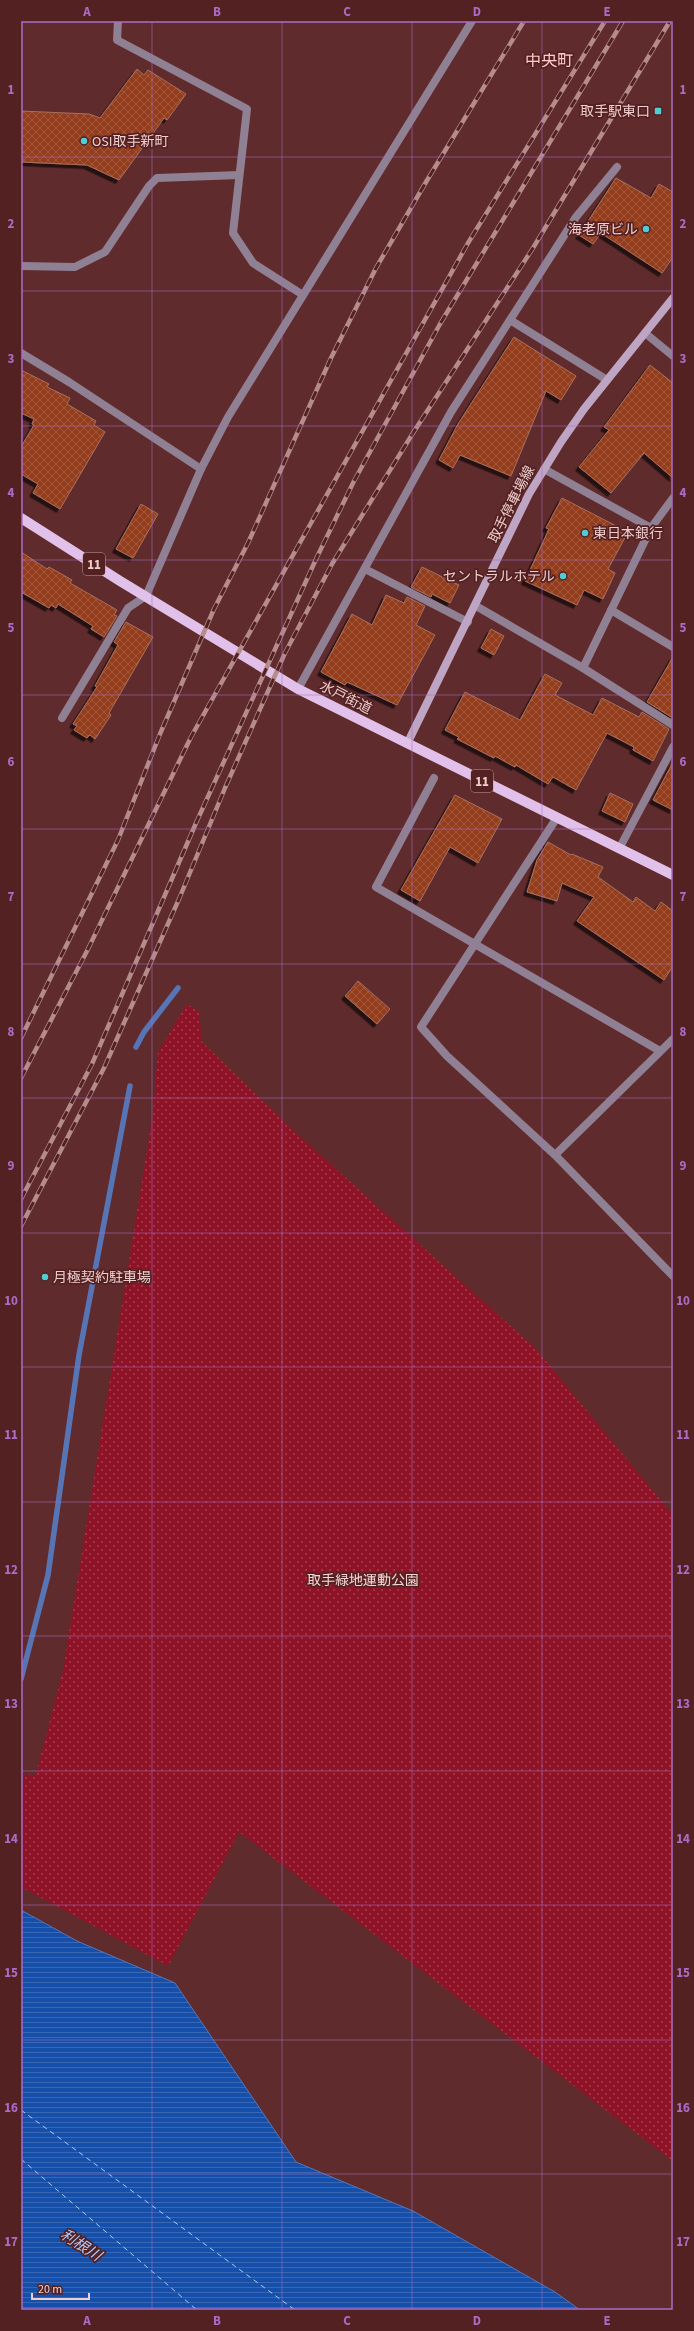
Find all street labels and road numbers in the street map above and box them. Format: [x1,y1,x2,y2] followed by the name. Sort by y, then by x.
[484,462,540,546] street label: 取手停車場線
[83,553,105,575] road number: 11
[316,676,375,720] street label: 水戸街道
[471,770,493,792] road number: 11

